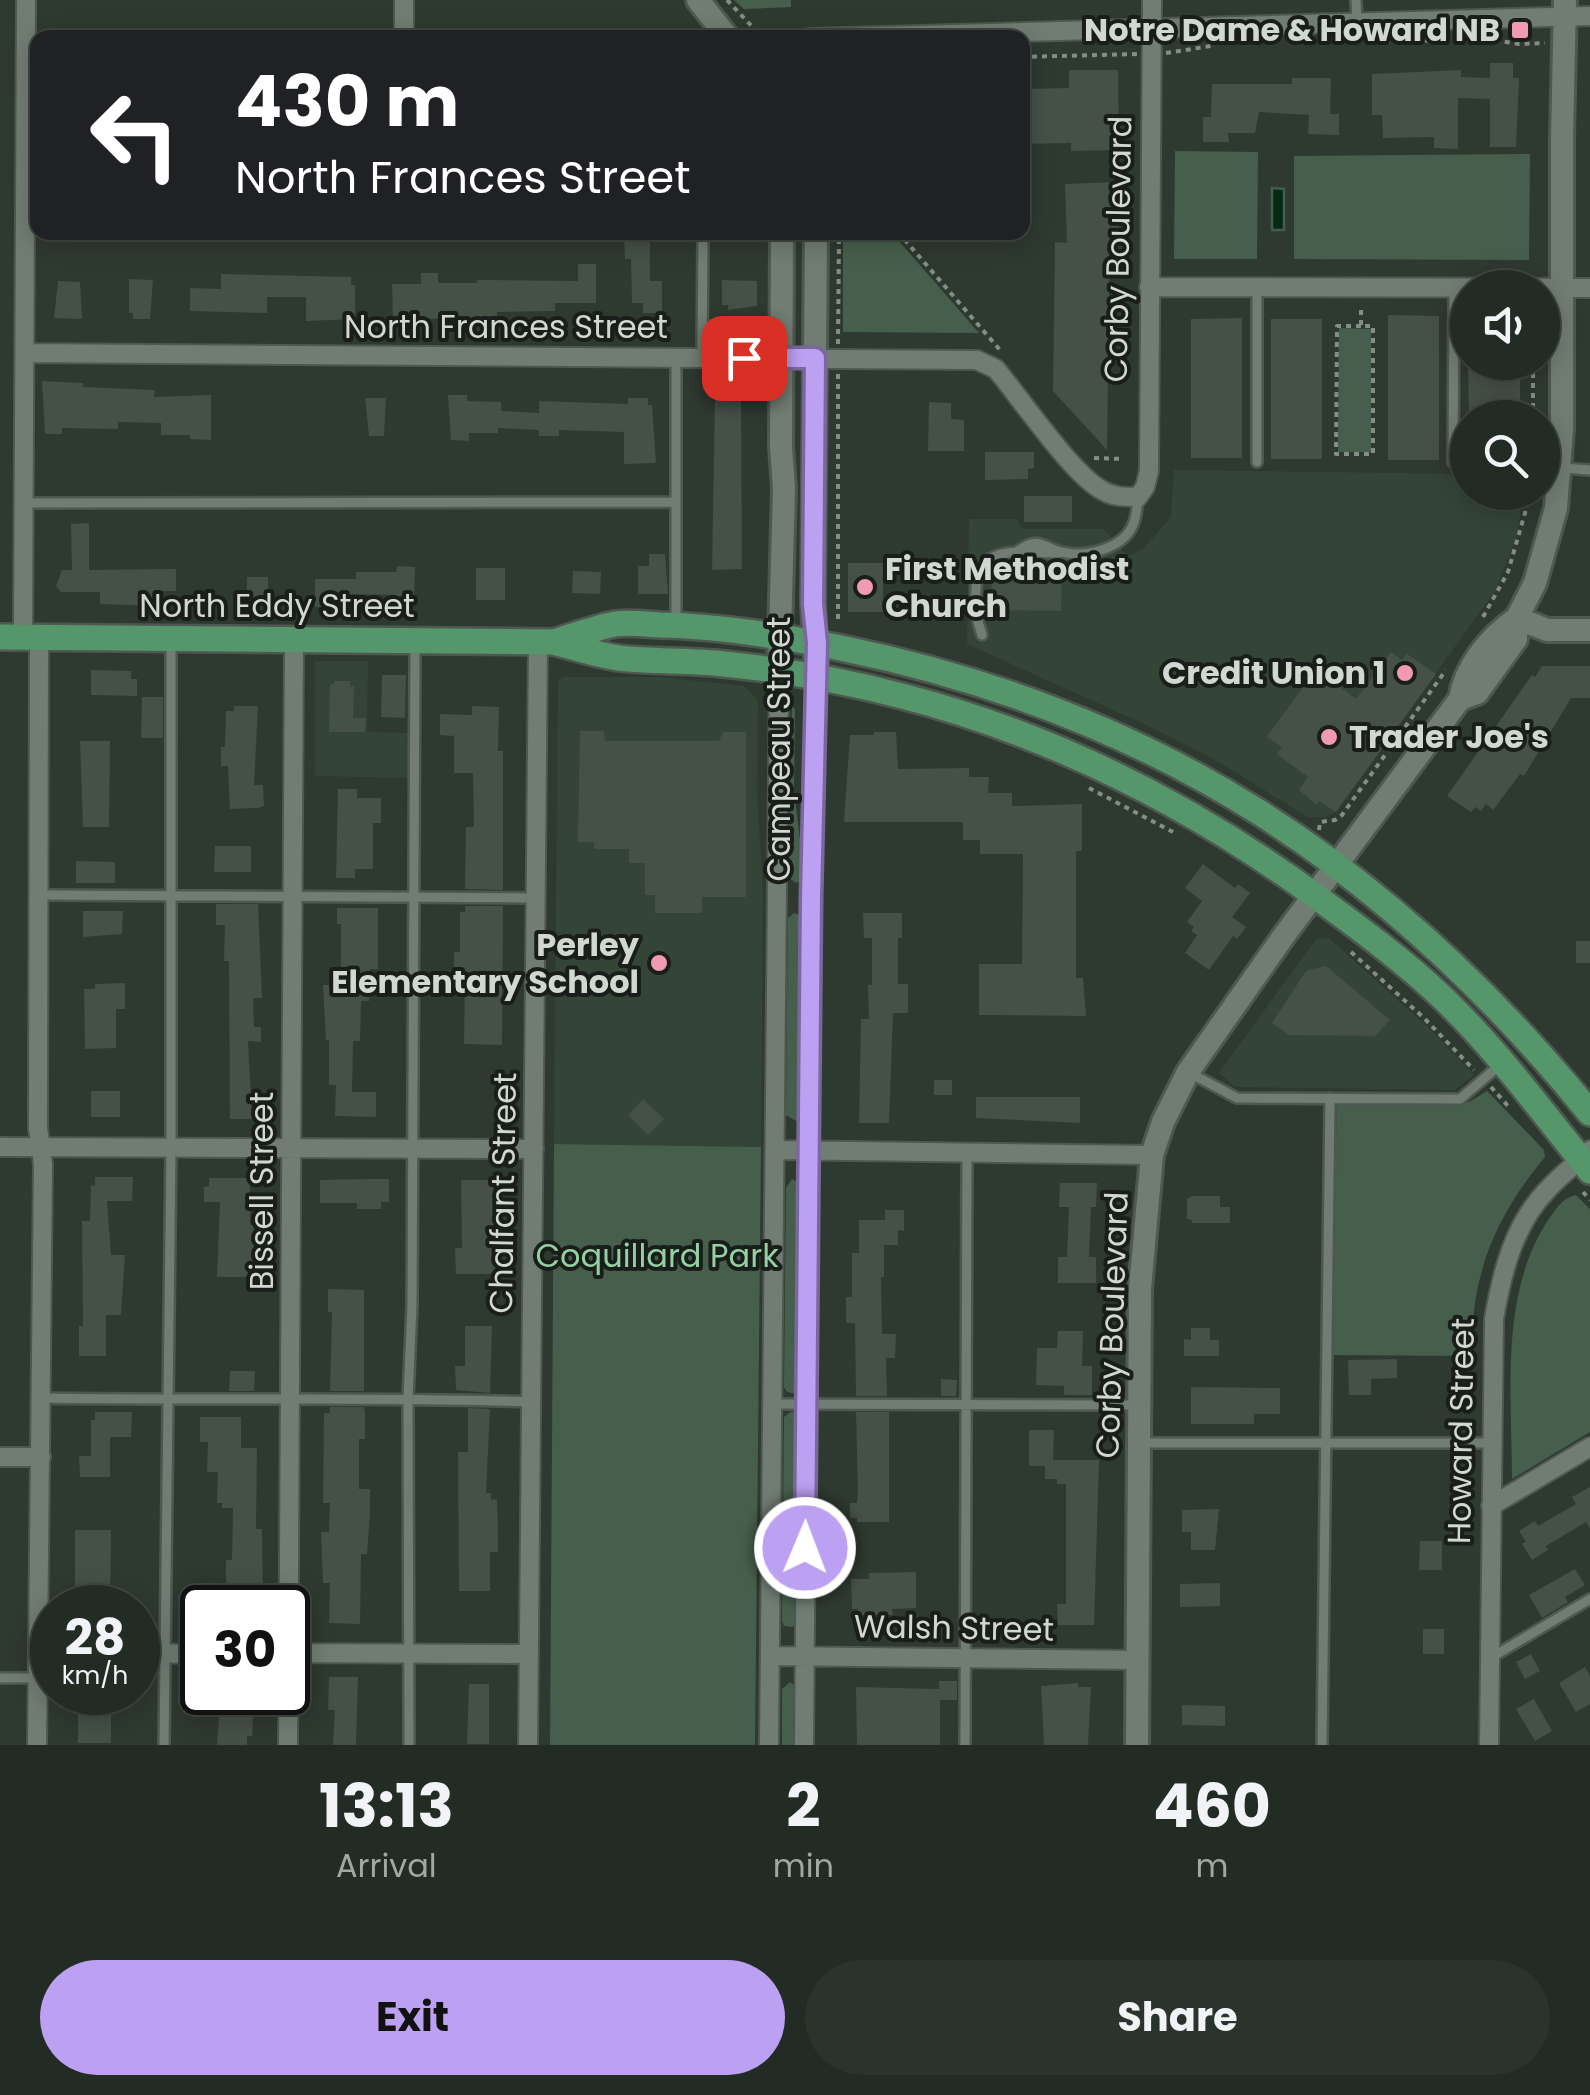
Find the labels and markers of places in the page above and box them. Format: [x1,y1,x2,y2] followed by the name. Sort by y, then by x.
[1084,7,1500,52] place label: Notre Dame & Howard NB
[1509,19,1531,41] marker: Notre Dame & Howard NB
[702,316,787,401] pin
[885,546,1129,628] place label: First Methodist Church
[854,576,876,598] marker: First Methodist Church
[1162,650,1385,695] place label: Credit Union 1
[1394,662,1416,684] marker: Credit Union 1
[1349,714,1549,759] place label: Trader Joe's
[1318,726,1340,748] marker: Trader Joe's
[331,922,640,1004] place label: Perley Elementary School
[648,952,670,974] marker: Perley Elementary School

